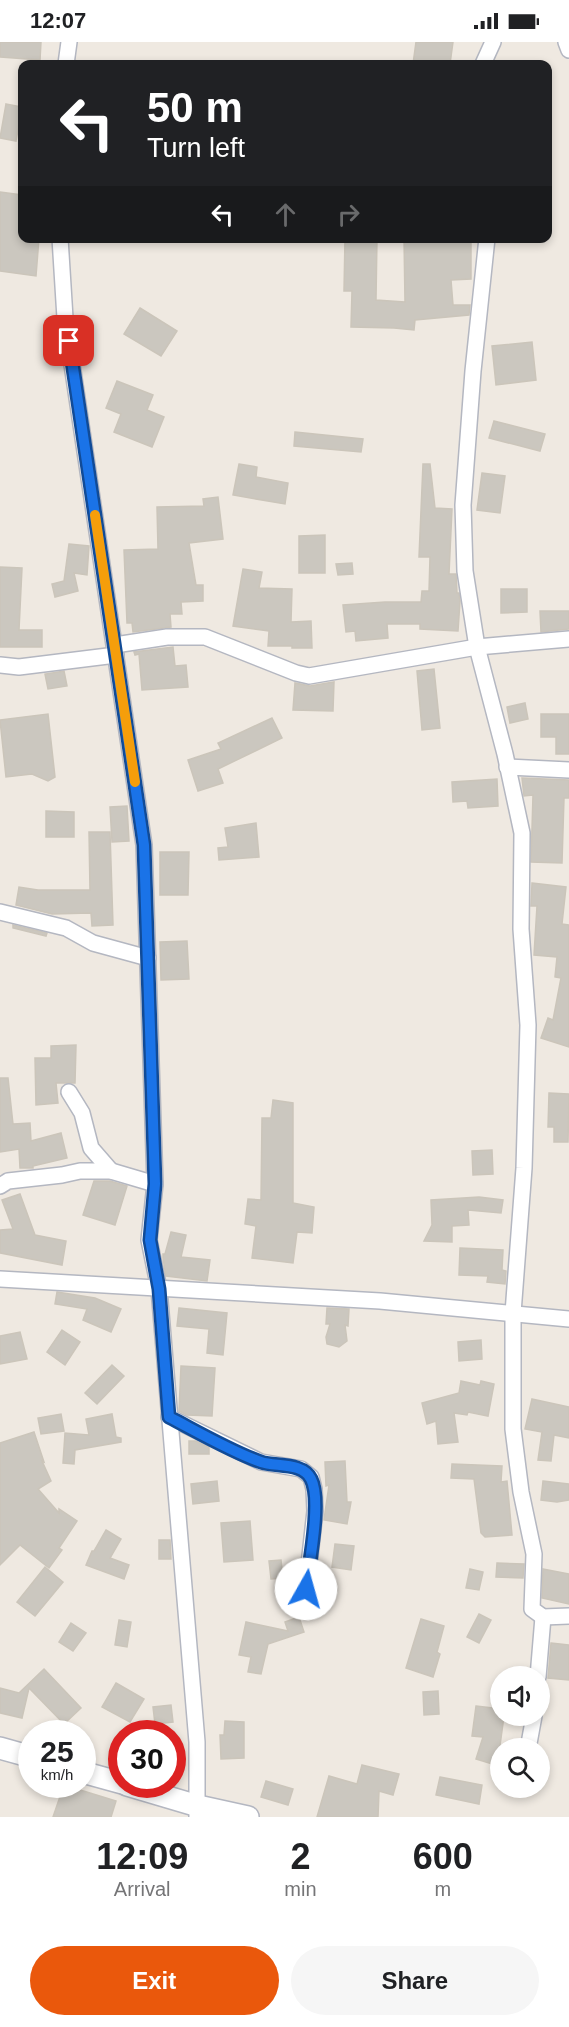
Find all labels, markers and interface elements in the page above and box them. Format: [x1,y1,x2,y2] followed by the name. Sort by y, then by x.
[30,8,86,33] text: 12:07
[48,84,126,162] icon: left
[147,84,243,131] text: 50 m
[147,133,245,163] text: Turn left
[206,198,239,231] icon: left
[269,198,302,231] icon: ahead
[332,198,365,231] icon: right
[43,315,94,366] pin
[52,324,85,357] icon: arrive
[274,1557,338,1621] position arrow
[490,1666,550,1798] map controls
[490,1666,550,1726] button: sound
[108,1720,186,1798] speed limit sign: 30
[40,1735,74,1768] text: 25
[490,1738,550,1798] button: search
[41,1766,73,1783] text: km/h
[96,1836,188,1877] text: 12:09
[290,1836,310,1877] text: 2
[413,1836,473,1877] text: 600
[114,1878,171,1900] text: Arrival
[284,1878,317,1900] text: min
[434,1878,451,1900] text: m
[30,1946,279,2015] button: Exit
[291,1946,539,2015] button: Share

